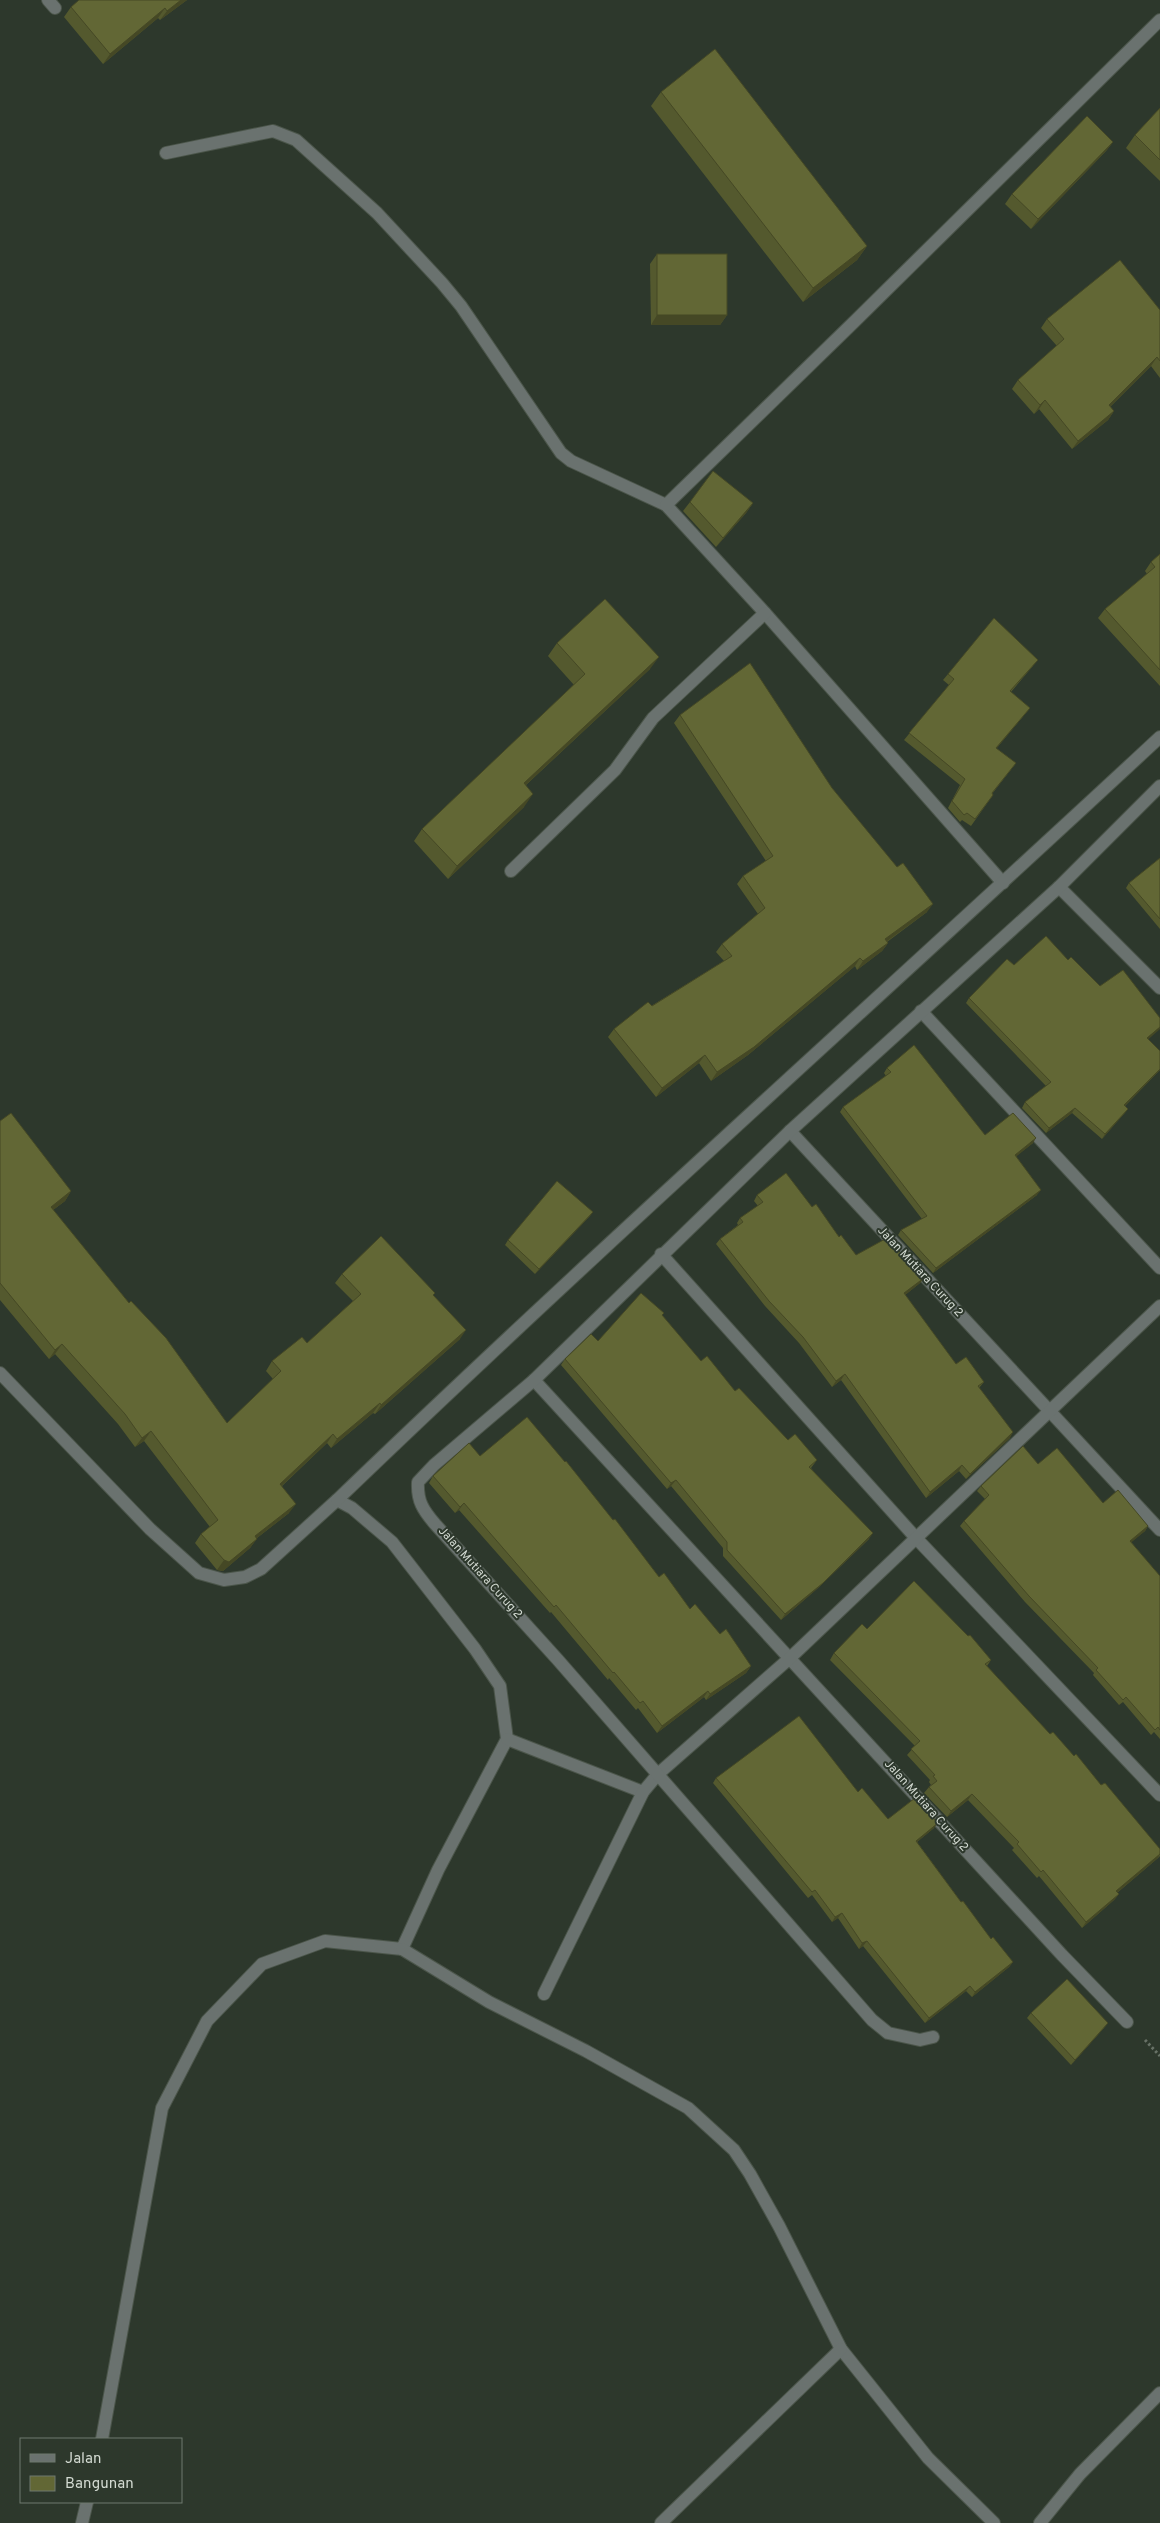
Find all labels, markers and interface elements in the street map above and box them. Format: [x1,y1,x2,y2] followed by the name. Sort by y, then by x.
[874,1223,966,1321] street label: Jalan Mutiara Curug 2
[434,1524,526,1622] street label: Jalan Mutiara Curug 2
[880,1757,972,1855] street label: Jalan Mutiara Curug 2
[20,2438,182,2503] legend
[65,2450,102,2469] text: Jalan
[65,2475,134,2494] text: Bangunan

